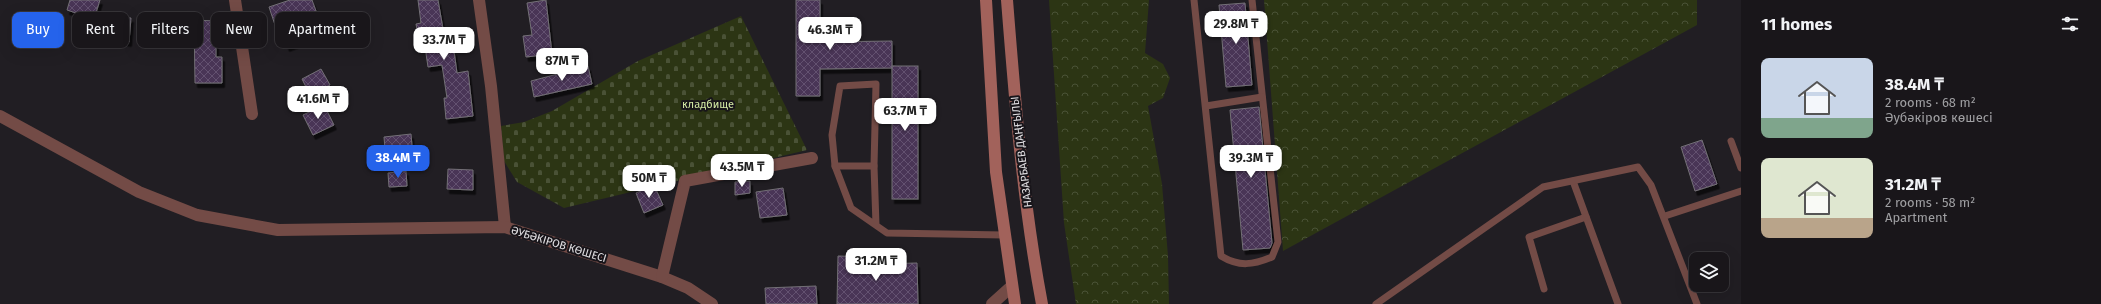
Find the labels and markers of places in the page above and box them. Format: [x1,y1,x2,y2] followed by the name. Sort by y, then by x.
[1199,11,1273,45] pin: 29.8M ₸
[793,17,867,51] pin: 46.3M ₸
[407,27,481,61] pin: 33.7M ₸
[534,48,590,82] pin: 87M ₸
[281,86,355,120] pin: 41.6M ₸
[868,98,942,132] pin: 63.7M ₸
[361,145,435,179] pin: 38.4M ₸
[1214,145,1288,179] pin: 39.3M ₸
[705,154,779,188] pin: 43.5M ₸
[621,165,677,199] pin: 50M ₸
[839,248,913,282] pin: 31.2M ₸

